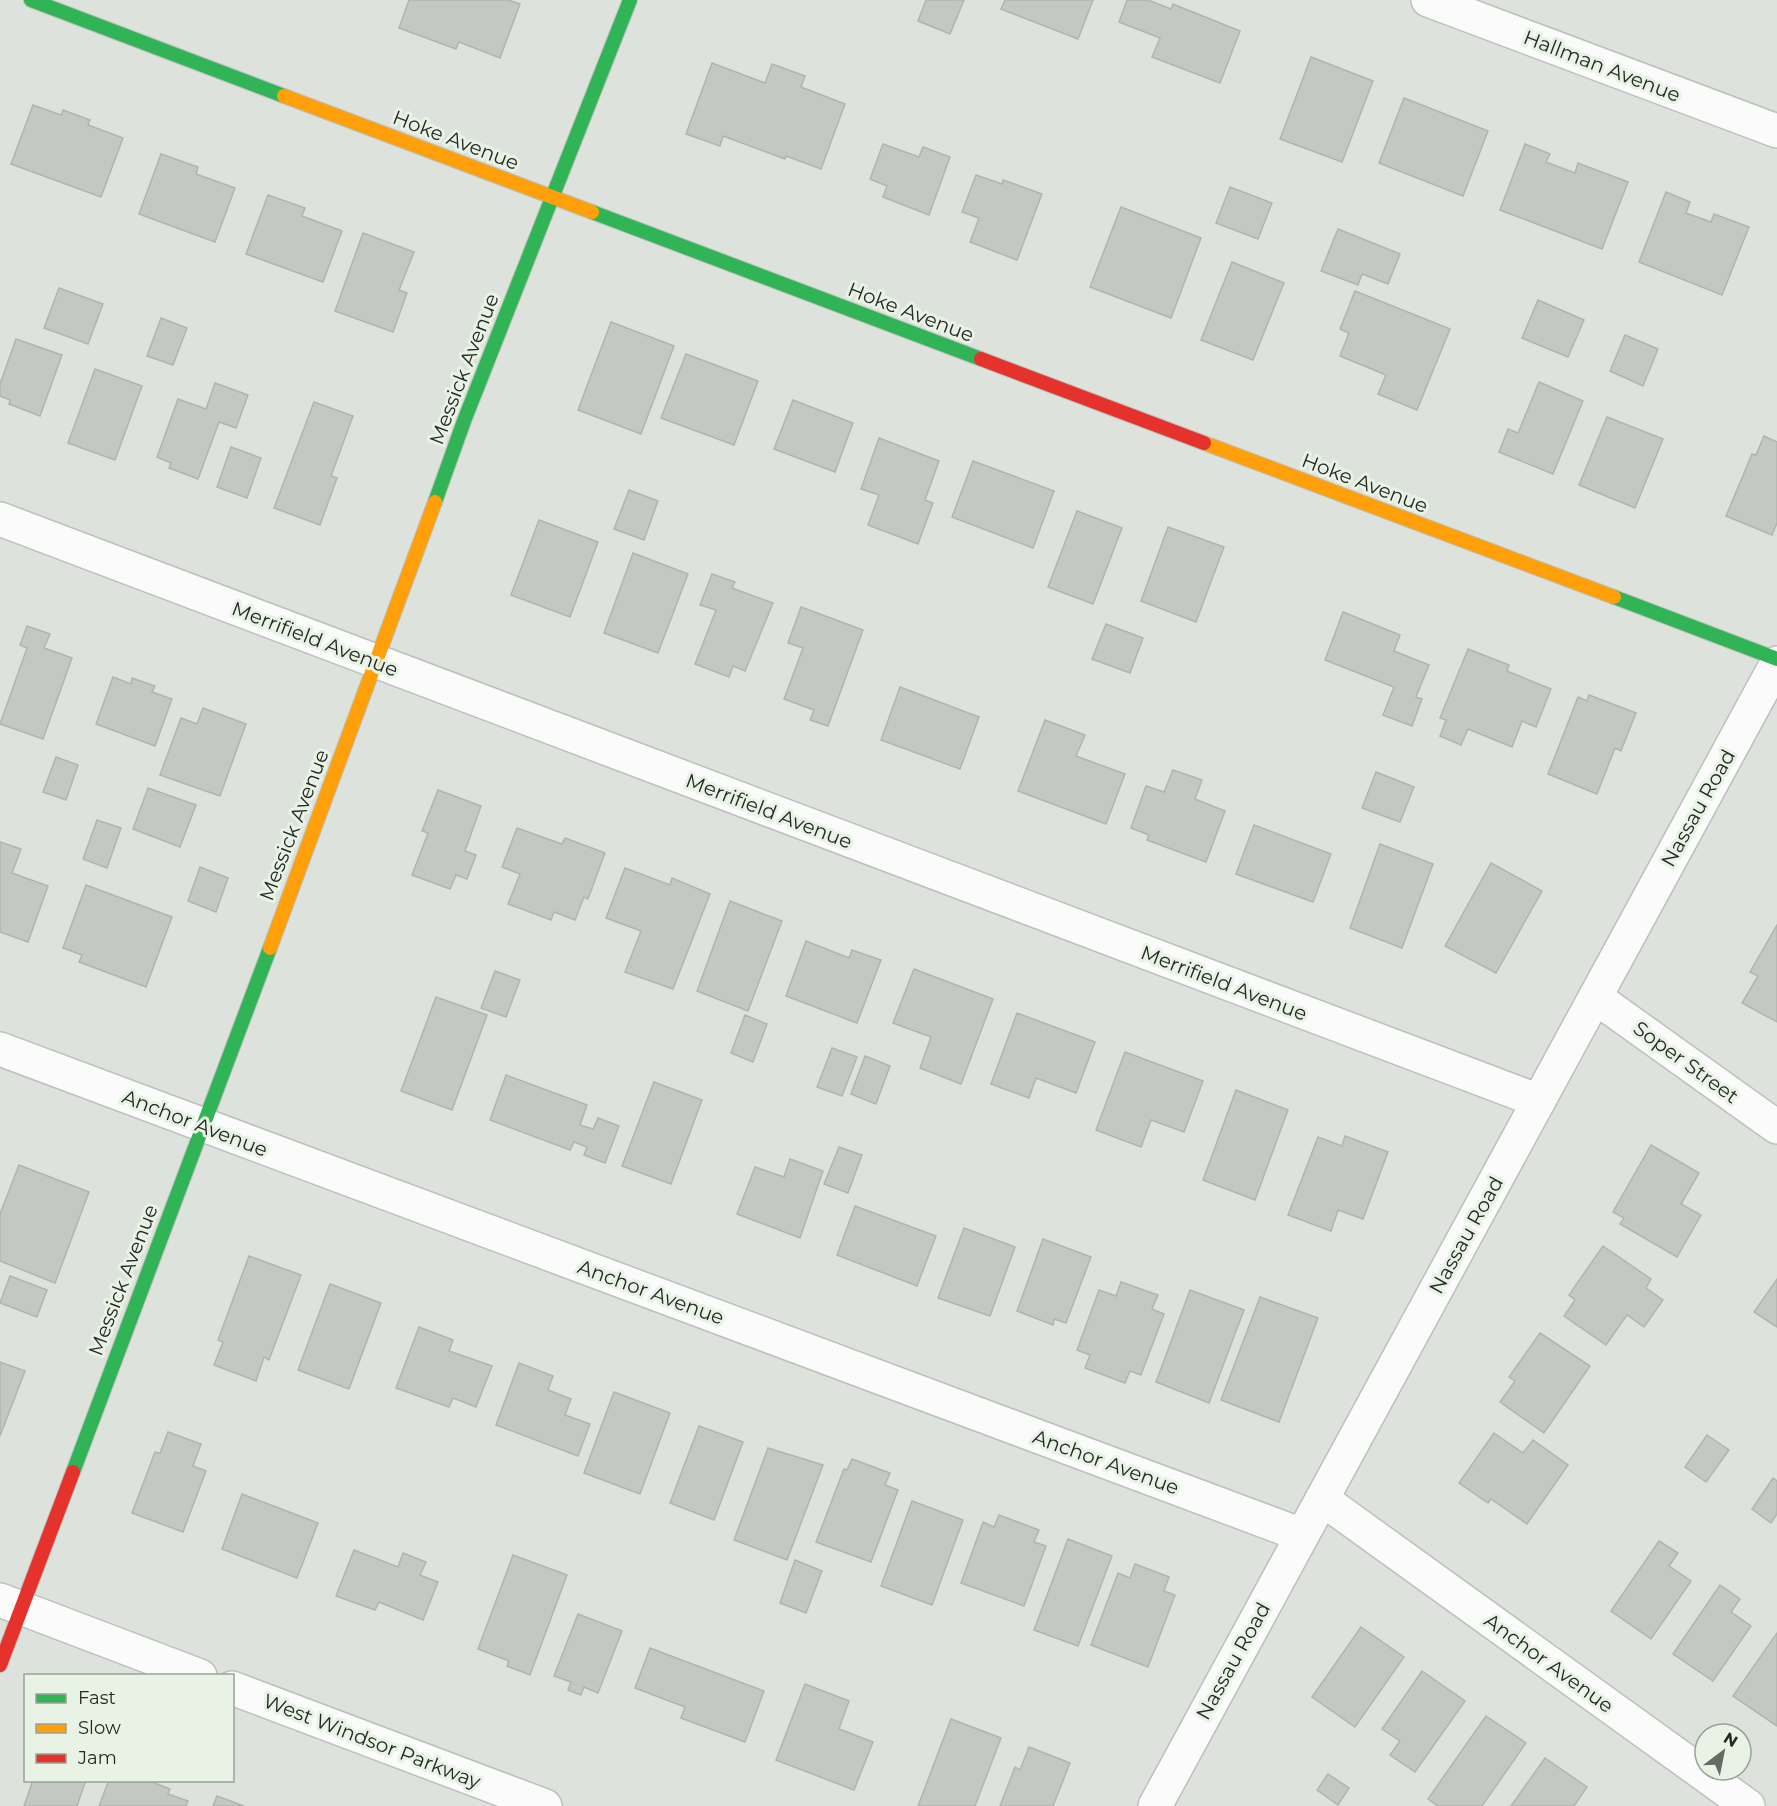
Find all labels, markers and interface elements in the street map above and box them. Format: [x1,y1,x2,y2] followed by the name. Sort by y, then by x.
[1520,25,1684,107] street label: Hallman Avenue
[390,105,522,175] street label: Hoke Avenue
[845,277,977,347] street label: Hoke Avenue
[424,290,504,448] street label: Messick Avenue
[1299,448,1431,518] street label: Hoke Avenue
[229,596,401,682] street label: Merrifield Avenue
[1656,745,1740,871] street label: Nassau Road
[254,746,334,904] street label: Messick Avenue
[683,768,855,854] street label: Merrifield Avenue
[1138,940,1310,1026] street label: Merrifield Avenue
[1629,1016,1743,1108] street label: Soper Street
[119,1084,271,1162] street label: Anchor Avenue
[1424,1172,1508,1298] street label: Nassau Road
[83,1201,163,1359] street label: Messick Avenue
[575,1254,727,1330] street label: Anchor Avenue
[1030,1424,1182,1500] street label: Anchor Avenue
[1191,1598,1275,1724] street label: Nassau Road
[1480,1608,1618,1718] street label: Anchor Avenue
[24,1674,234,1782] legend
[78,1687,116,1709] text: Fast
[260,1688,484,1794] street label: West Windsor Parkway
[78,1717,121,1739] text: Slow
[1693,1722,1753,1782] north arrow
[1720,1728,1741,1751] text: N
[77,1747,117,1769] text: Jam

